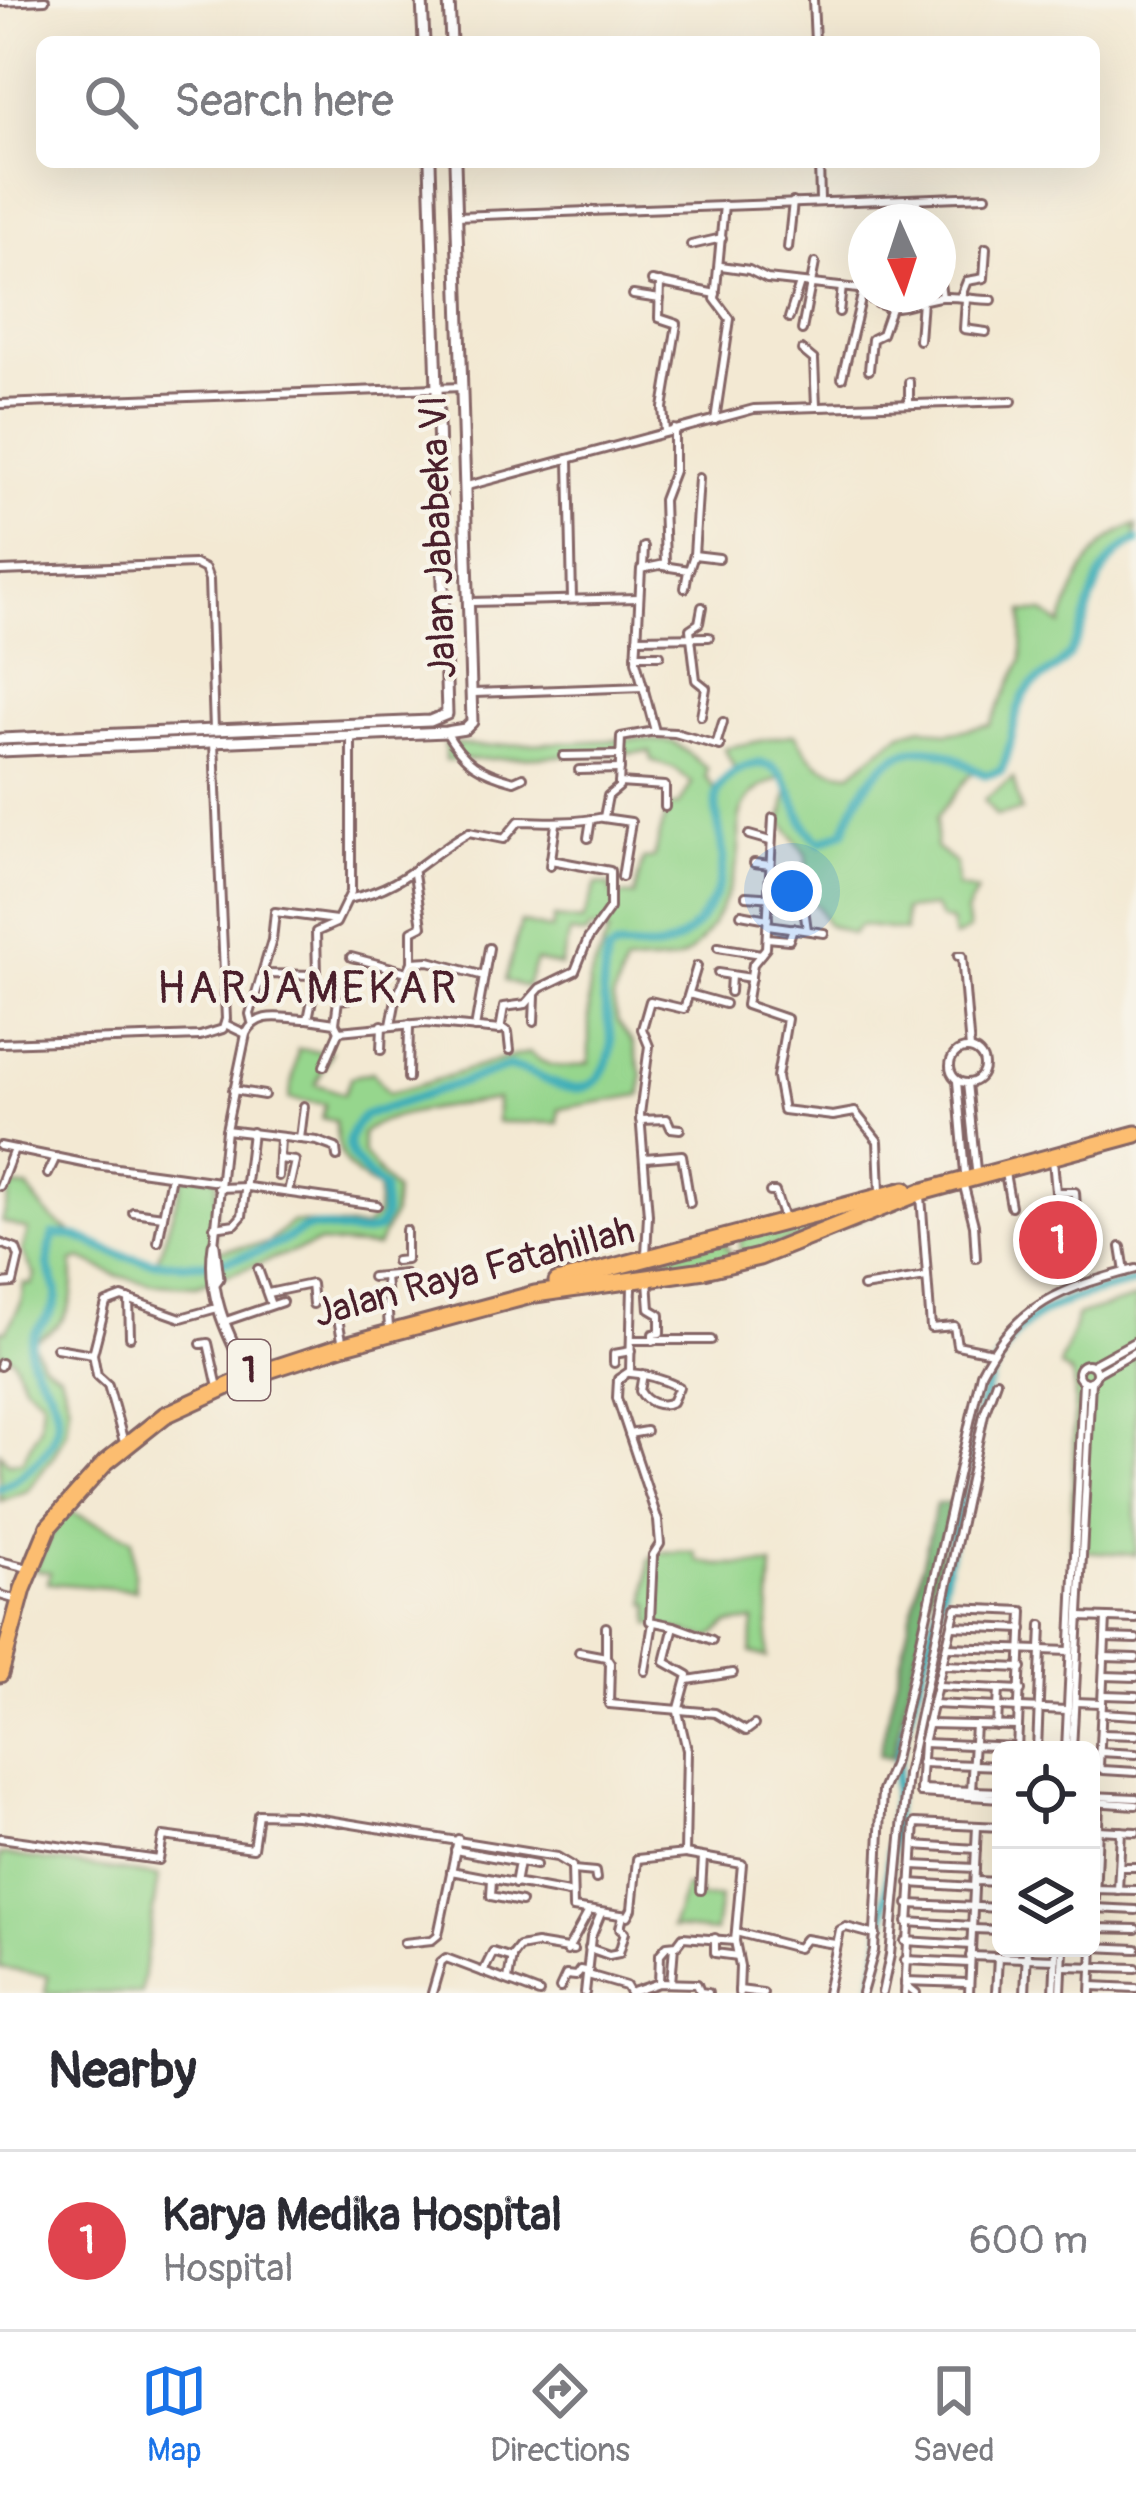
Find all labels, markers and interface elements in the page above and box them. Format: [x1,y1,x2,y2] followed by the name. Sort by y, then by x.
[36,36,1100,168] search box
[78,69,144,135] icon: search
[174,74,394,130] text: Search here
[848,204,956,312] north arrow
[409,395,467,679] street label: Jalan Jababeka VI
[762,861,822,921] your location
[157,961,459,1017] district label: HARJAMEKAR
[1019,1195,1097,1285] pin: 1
[308,1206,640,1338] street label: Jalan Raya Fatahillah
[228,1340,270,1400] road number: 1
[992,1741,1100,1957] map controls
[992,1741,1100,1849] button: locate
[992,1849,1100,1957] button: layers
[48,2039,196,2103] text: Nearby
[162,2188,562,2244] text: Karya Medika Hospital
[79,2216,95,2265] text: 1
[969,2216,1088,2265] text: 600 m
[162,2244,294,2293] text: Hospital
[141,2358,207,2471] tab: Map
[490,2358,630,2471] tab: Directions
[913,2358,995,2471] tab: Saved

